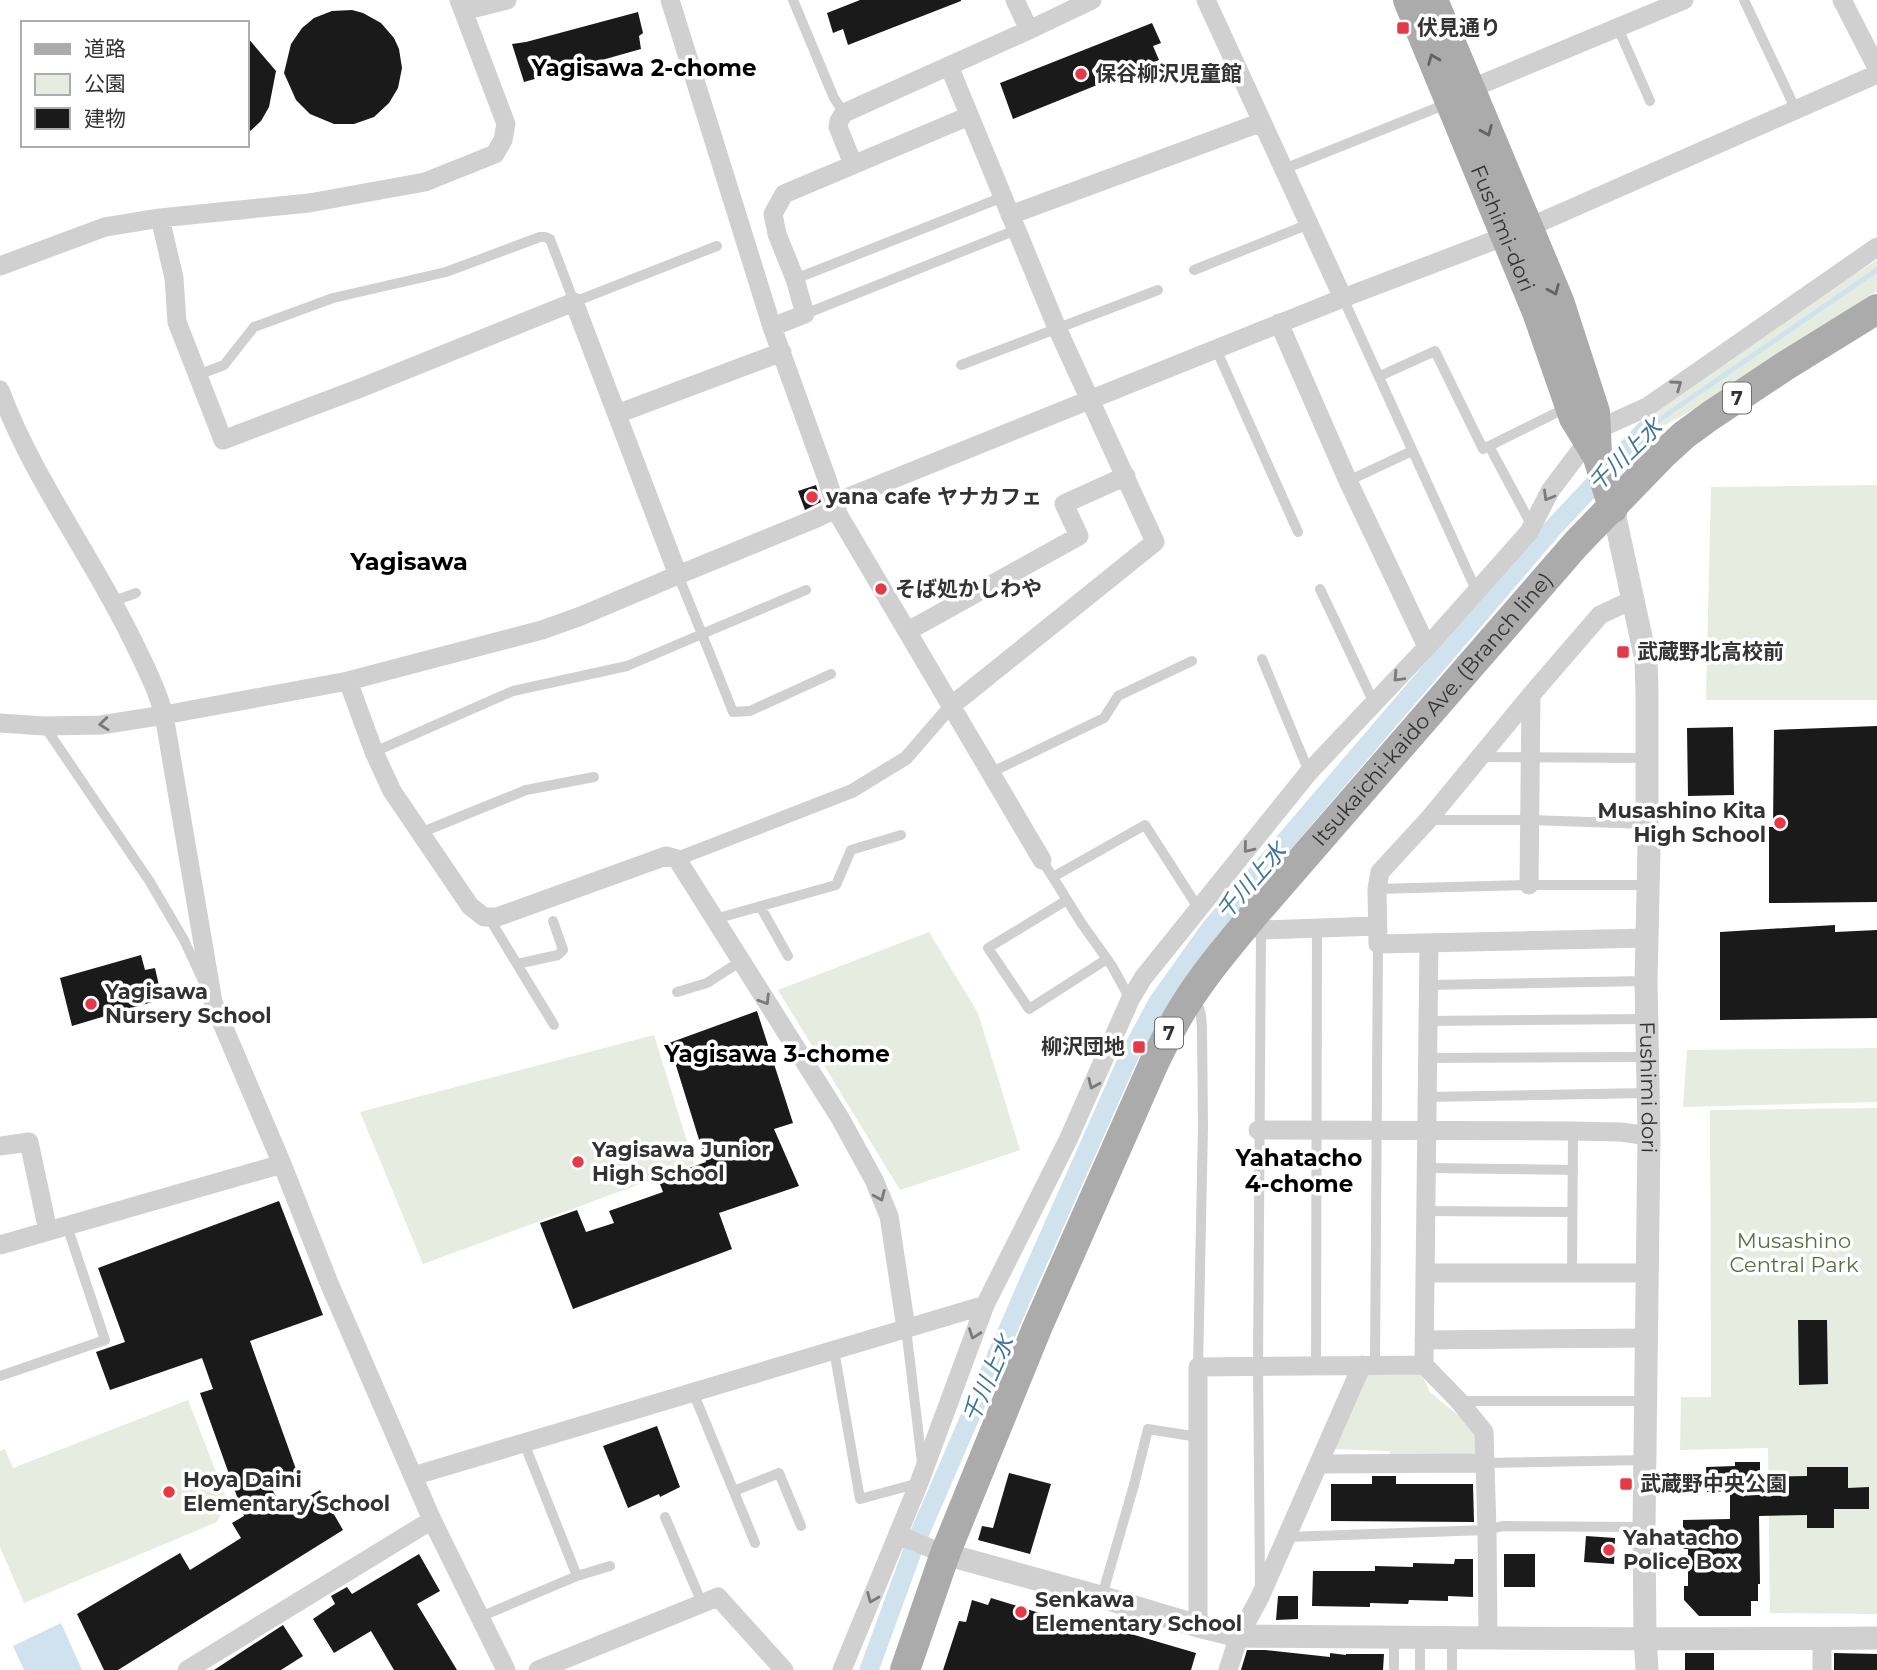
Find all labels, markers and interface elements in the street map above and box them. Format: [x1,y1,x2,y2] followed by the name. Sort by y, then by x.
[1417,15,1501,40] place label: 伏見通り
[1395,20,1411,36] marker: 伏見通り
[21,21,248,147] legend
[84,36,126,61] text: 道路
[530,54,757,82] district label: Yagisawa 2-chome
[1427,54,1441,67] one-way arrow
[1095,61,1242,86] place label: 保谷柳沢児童館
[1073,66,1089,82] marker: 保谷柳沢児童館
[84,71,126,96] text: 公園
[84,106,126,131] text: 建物
[1479,124,1493,136] one-way arrow
[1466,161,1540,295] street label: Fushimi-dori
[1546,283,1560,296] one-way arrow
[1669,381,1682,393] one-way arrow
[1723,382,1751,414] road number: 7
[1582,411,1670,497] water label: 千川上水
[825,484,1042,509] place label: yana cafe ヤナカフェ
[804,489,820,505] marker: yana cafe ヤナカフェ
[1543,489,1556,502] one-way arrow
[349,547,468,576] district label: Yagisawa
[1306,567,1558,851] street label: Itsukaichi-kaido Ave. (Branch line)
[895,576,1042,601] place label: そば処かしわや
[873,581,889,597] marker: そば処かしわや
[1637,639,1784,664] place label: 武蔵野北高校前
[1615,644,1631,660] marker: 武蔵野北高校前
[1394,669,1407,682] one-way arrow
[98,716,110,731] one-way arrow
[1598,798,1766,847] place label: Musashino Kita High School
[1772,815,1788,831] marker: Musashino Kita High School
[1210,835,1294,925] water label: 千川上水
[1244,840,1257,852] one-way arrow
[104,979,272,1028] place label: Yagisawa Nursery School
[757,992,770,1005] one-way arrow
[83,996,99,1012] marker: Yagisawa Nursery School
[1155,1018,1183,1049] road number: 7
[1635,1021,1662,1153] street label: Fushimi dori
[1041,1034,1125,1059] place label: 柳沢団地
[1131,1039,1147,1055] marker: 柳沢団地
[663,1040,890,1068] district label: Yagisawa 3-chome
[1087,1077,1101,1090] one-way arrow
[591,1137,770,1186] place label: Yagisawa Junior High School
[1235,1144,1362,1198] district label: Yahatacho 4-chome
[570,1154,586,1170] marker: Yagisawa Junior High School
[872,1188,886,1201] one-way arrow
[1730,1228,1859,1277] park label: Musashino Central Park
[968,1328,982,1340] one-way arrow
[957,1329,1021,1427] water label: 千川上水
[183,1467,390,1516] place label: Hoya Daini Elementary School
[1640,1471,1787,1496] place label: 武蔵野中央公園
[1618,1476,1634,1492] marker: 武蔵野中央公園
[161,1484,177,1500] marker: Hoya Daini Elementary School
[1622,1525,1739,1574] place label: Yahatacho Police Box
[1601,1542,1617,1558] marker: Yahatacho Police Box
[1035,1587,1242,1636] place label: Senkawa Elementary School
[866,1591,880,1603] one-way arrow
[1013,1604,1029,1620] marker: Senkawa Elementary School

